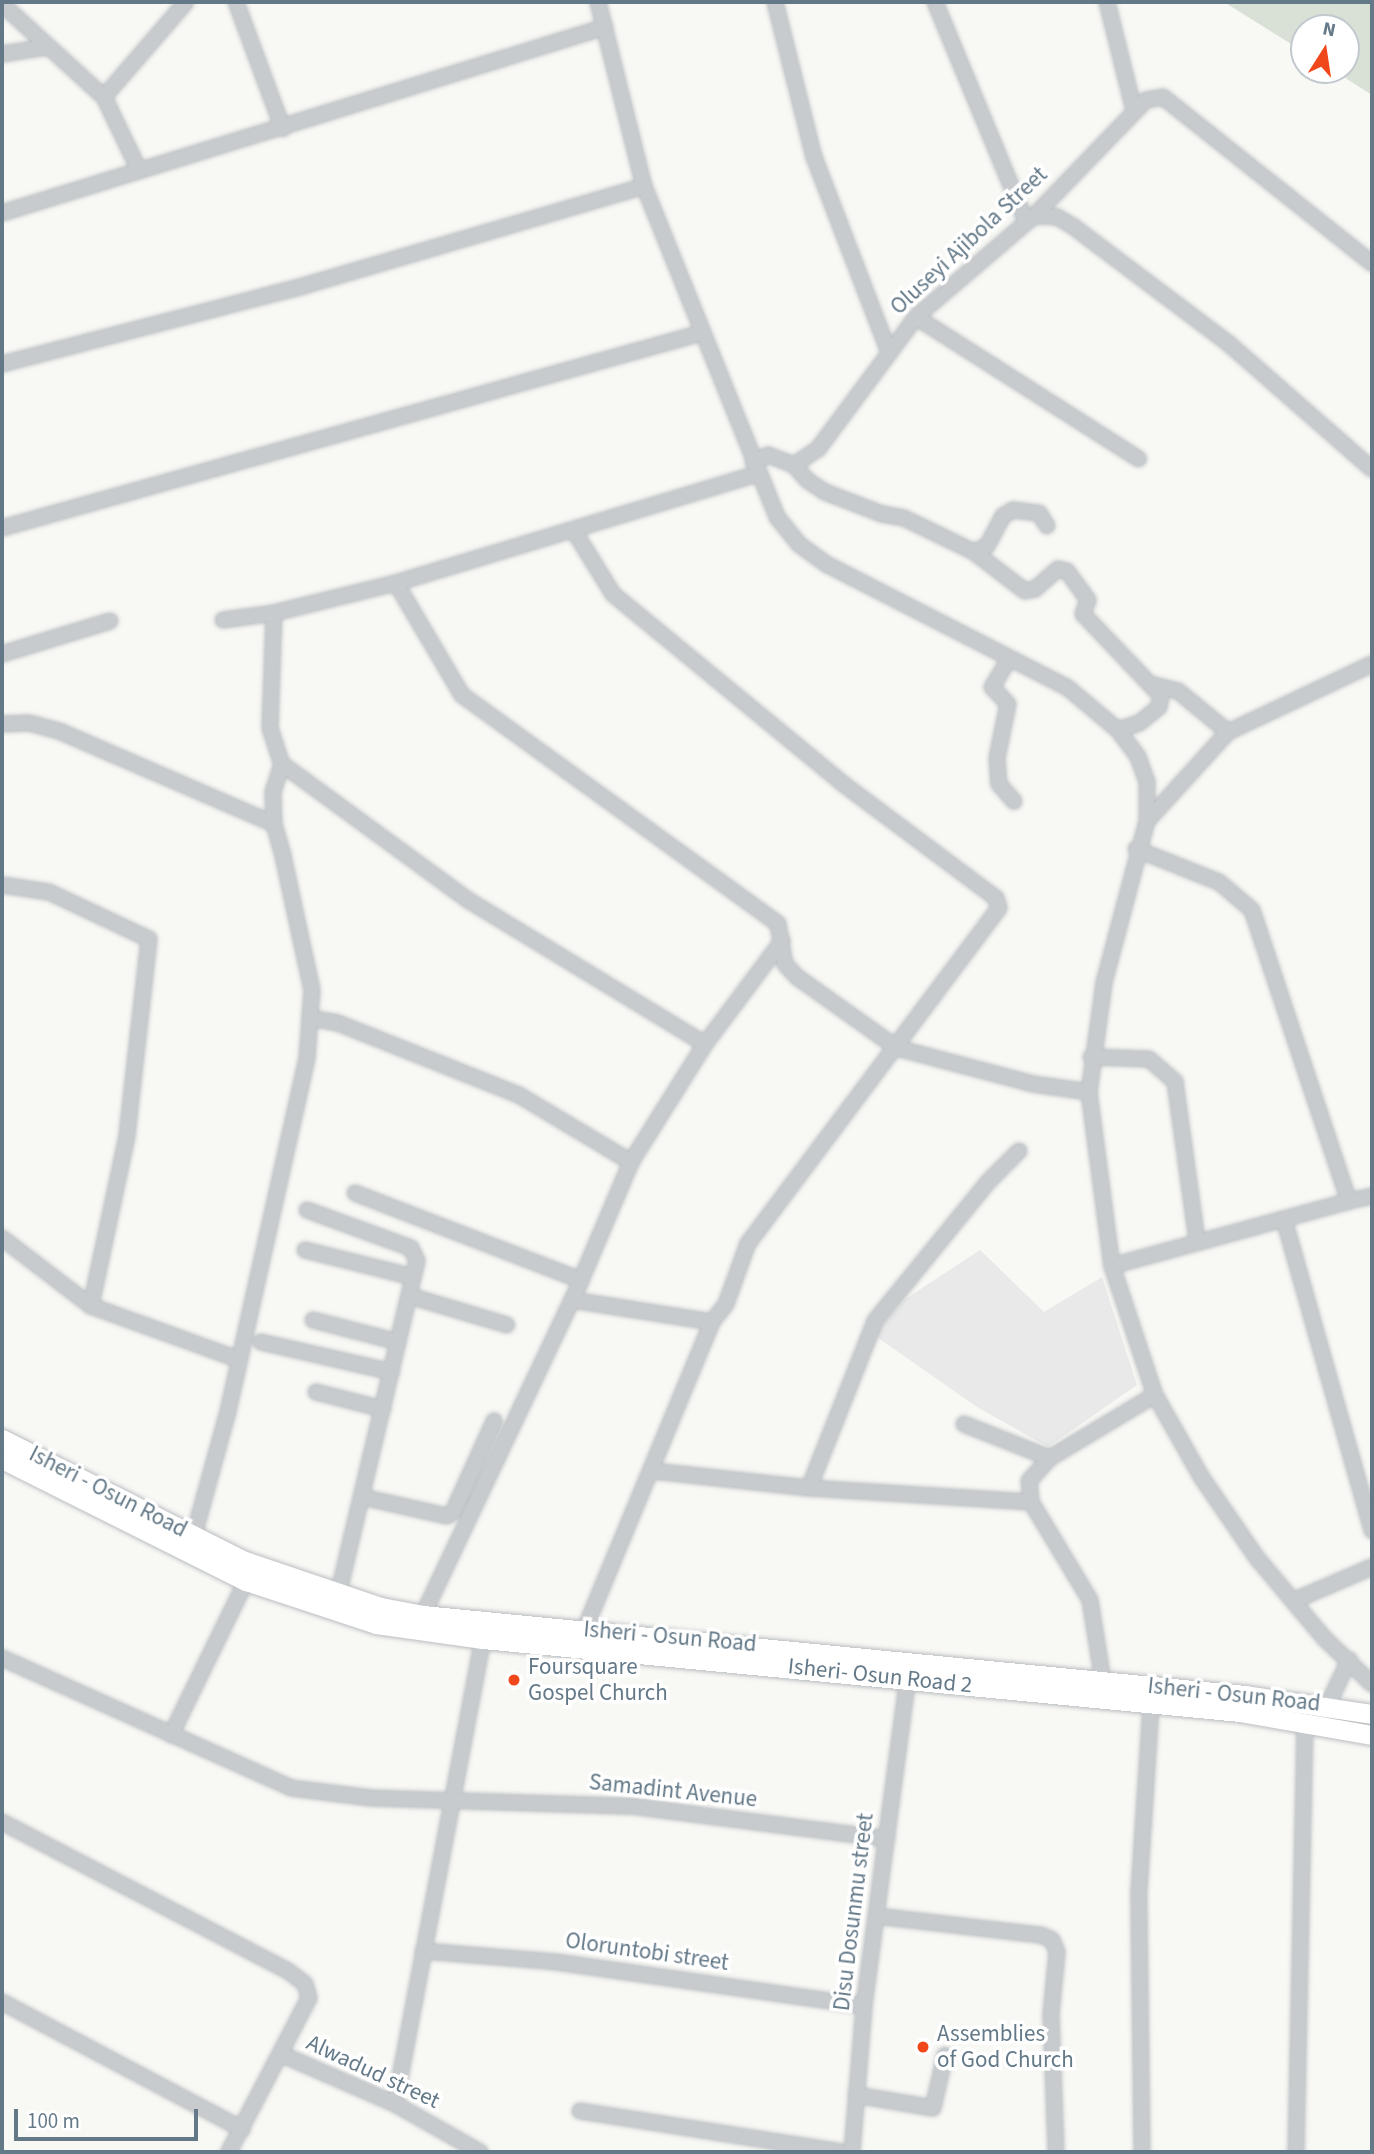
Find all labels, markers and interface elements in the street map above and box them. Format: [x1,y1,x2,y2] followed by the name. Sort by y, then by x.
[1290,14,1360,84] north arrow
[1320,15,1338,44] text: N
[885,161,1053,321] street label: Oluseyi Ajibola Street
[24,1440,192,1544] street label: Isheri - Osun Road
[582,1616,758,1658] street label: Isheri - Osun Road
[528,1653,668,1707] place label: Foursquare Gospel Church
[787,1653,973,1699] street label: Isheri- Osun Road 2
[506,1672,522,1688] marker: Foursquare Gospel Church
[1146,1672,1322,1718] street label: Isheri - Osun Road
[588,1768,758,1814] street label: Samadint Avenue
[828,1812,880,2012] street label: Disu Dosunmu street
[564,1927,730,1977] street label: Oloruntobi street
[937,2020,1074,2074] place label: Assemblies of God Church
[302,2029,444,2115] street label: Alwadud street
[915,2039,931,2055] marker: Assemblies of God Church
[18,2094,201,2138] scale bar
[27,2106,80,2136] text: 100 m

